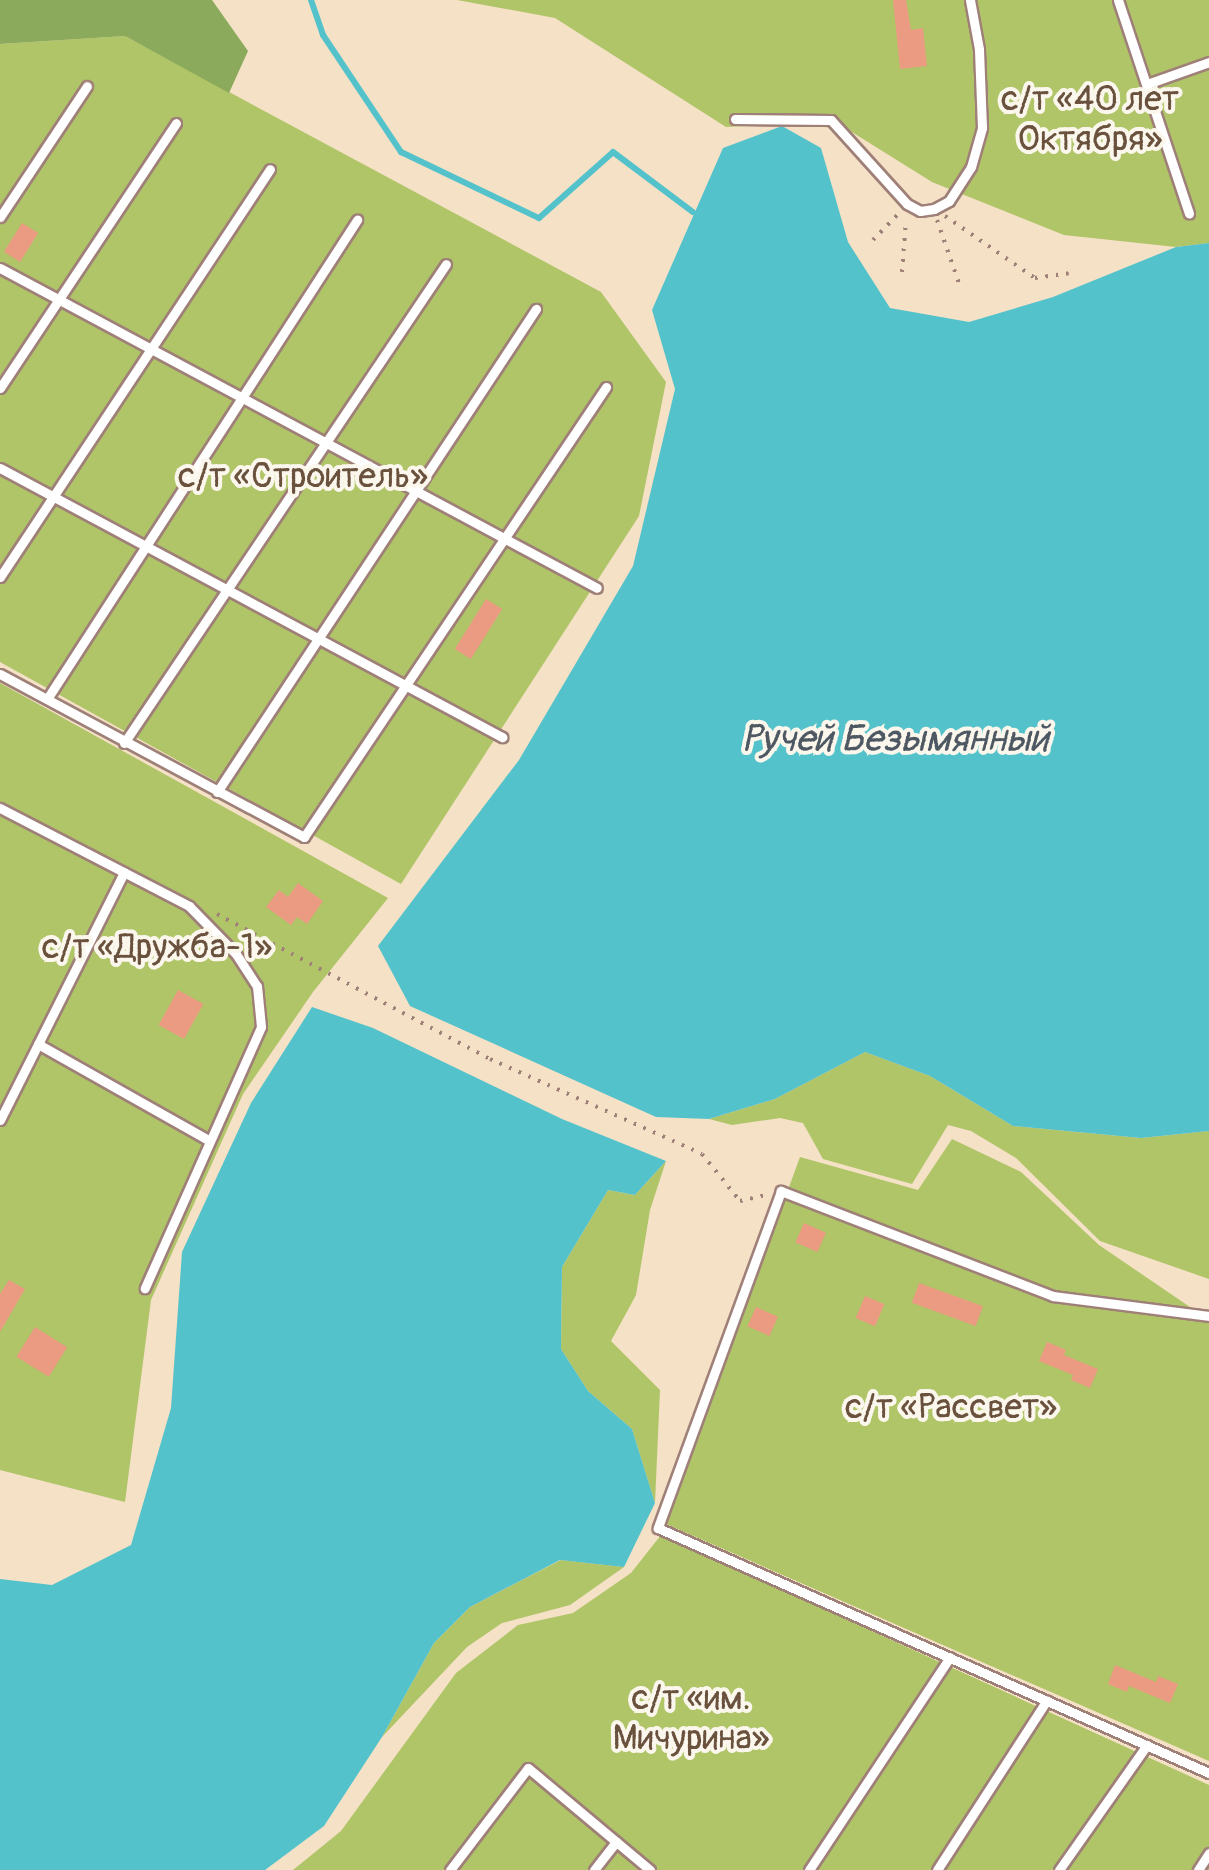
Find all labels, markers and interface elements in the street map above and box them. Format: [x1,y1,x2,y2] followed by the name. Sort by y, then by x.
[1001,78,1179,160] park label: с/т «40 лет Октября»
[178,455,428,497] park label: с/т «Строитель»
[741,717,1049,763] water label: Ручей Безымянный
[42,926,272,968] park label: с/т «Дружба-1»
[845,1386,1057,1428] park label: с/т «Рассвет»
[613,1677,769,1759] park label: с/т «им. Мичурина»

